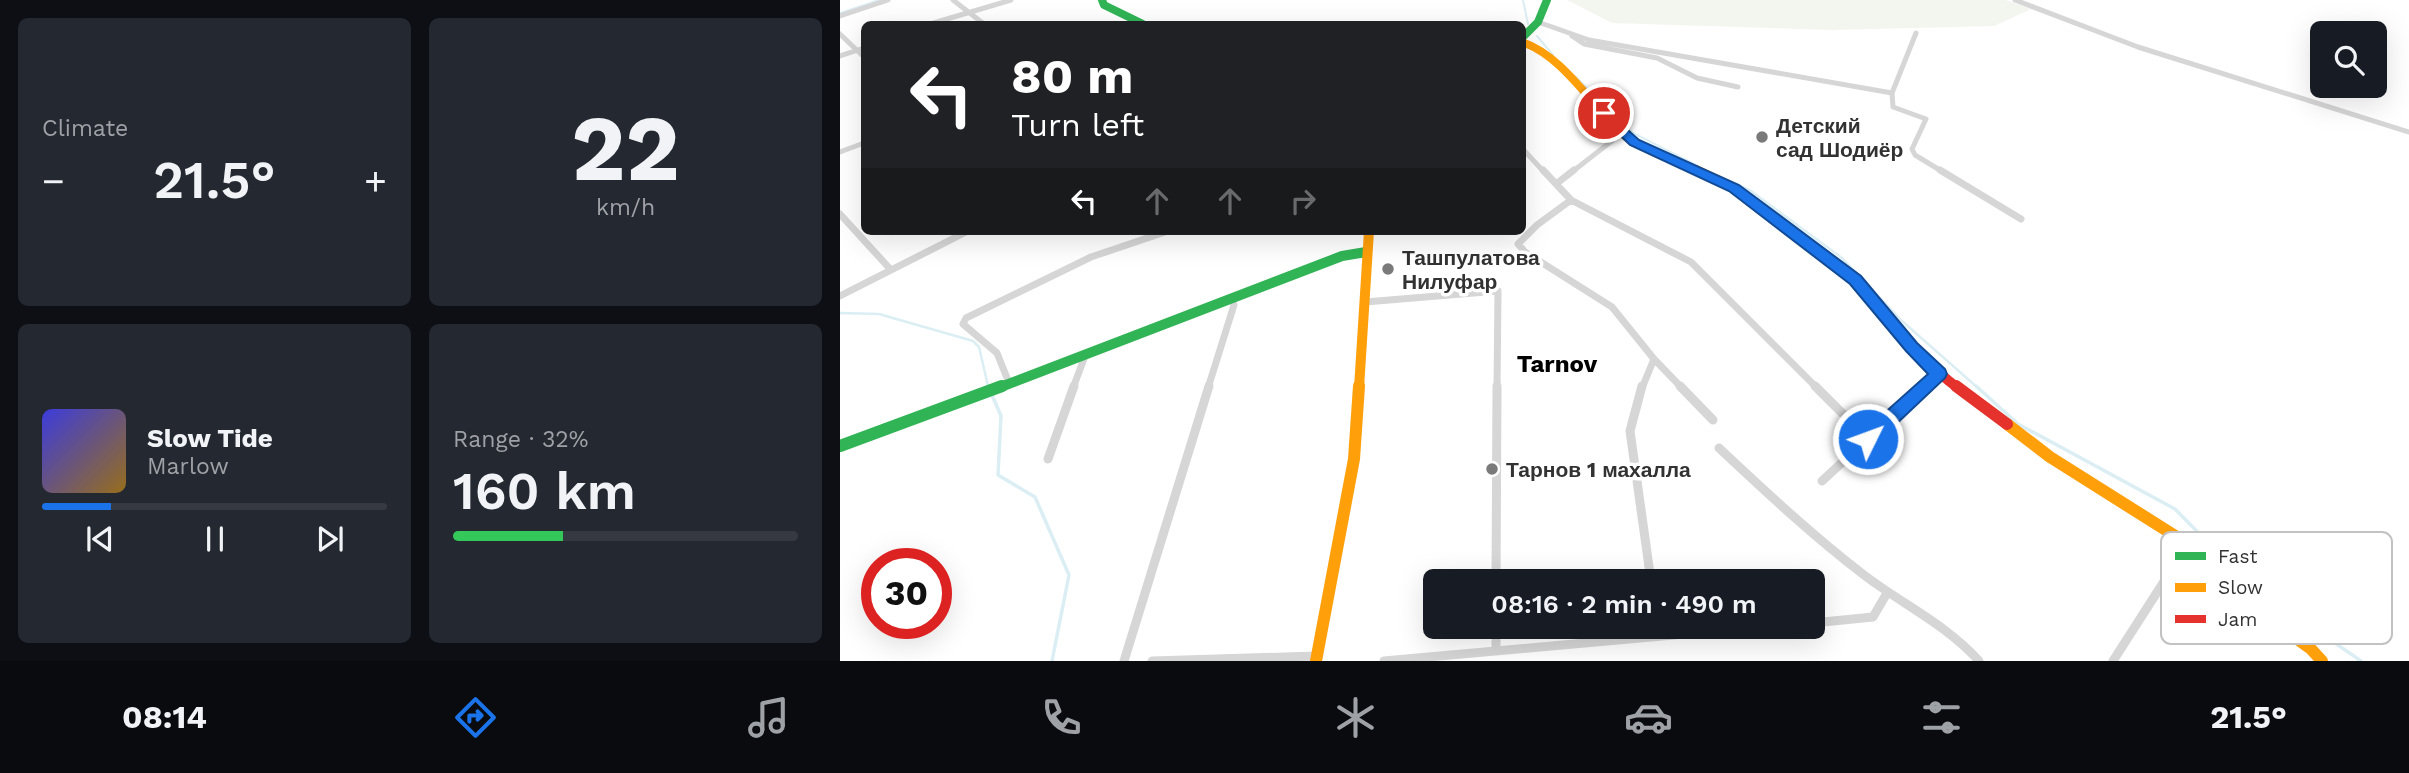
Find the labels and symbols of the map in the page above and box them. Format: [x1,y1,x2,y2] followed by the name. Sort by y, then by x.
[1574,83,1634,143] pin
[1776,113,1903,162] place label: Детский сад Шодиёр
[1754,129,1770,145] marker: Детский сад Шодиёр
[1402,245,1540,294] place label: Ташпулатова Нилуфар
[1380,261,1396,277] marker: Ташпулатова Нилуфар
[1517,350,1598,378] district label: Tarnov
[1831,402,1905,476] position arrow
[1506,457,1691,482] place label: Тарнов 1 махалла
[1484,461,1500,477] marker: Тарнов 1 махалла
[2161,532,2392,644] legend
[2218,545,2257,568] text: Fast
[861,548,952,639] speed limit sign: 30
[2218,576,2263,599] text: Slow
[2218,608,2257,631] text: Jam

